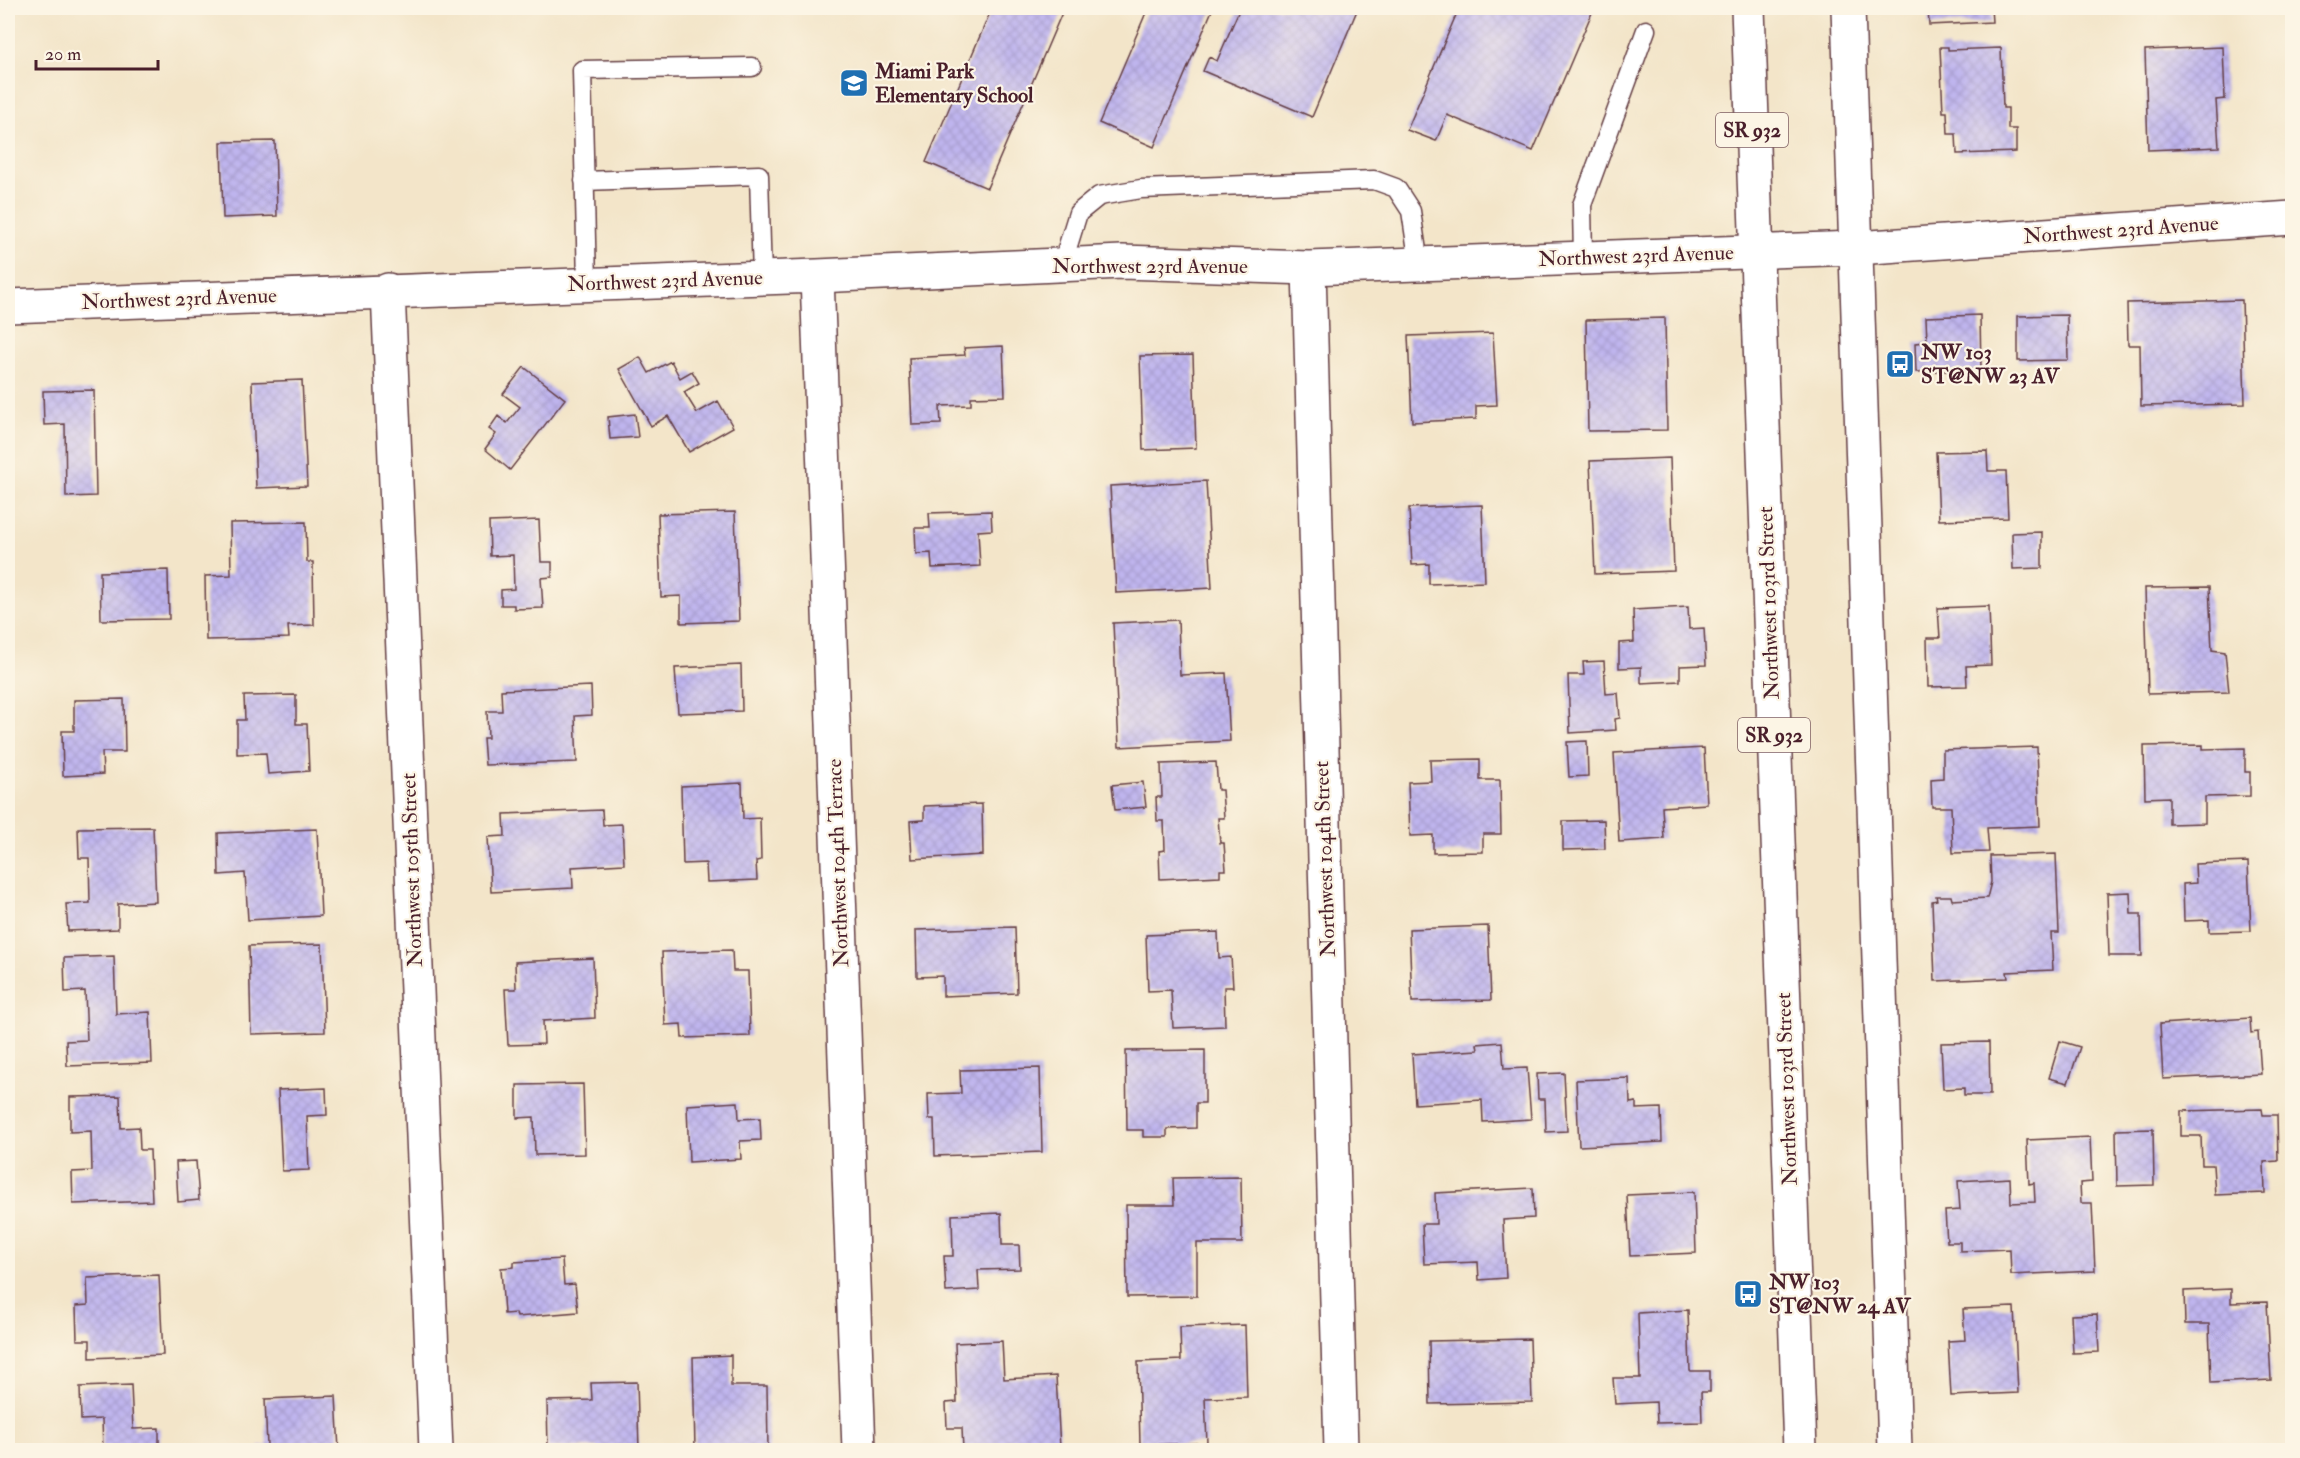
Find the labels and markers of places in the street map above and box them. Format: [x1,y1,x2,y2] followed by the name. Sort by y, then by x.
[874,58,1034,109] place label: Miami Park Elementary School
[838,67,870,99] school or university icon: Miami Park Elementary School
[1920,339,2060,390] place label: NW 103 ST@NW 23 AV
[1884,348,1916,380] bus stop icon: NW 103 ST@NW 23 AV
[1768,1269,1911,1320] place label: NW 103 ST@NW 24 AV
[1732,1278,1764,1310] bus stop icon: NW 103 ST@NW 24 AV

